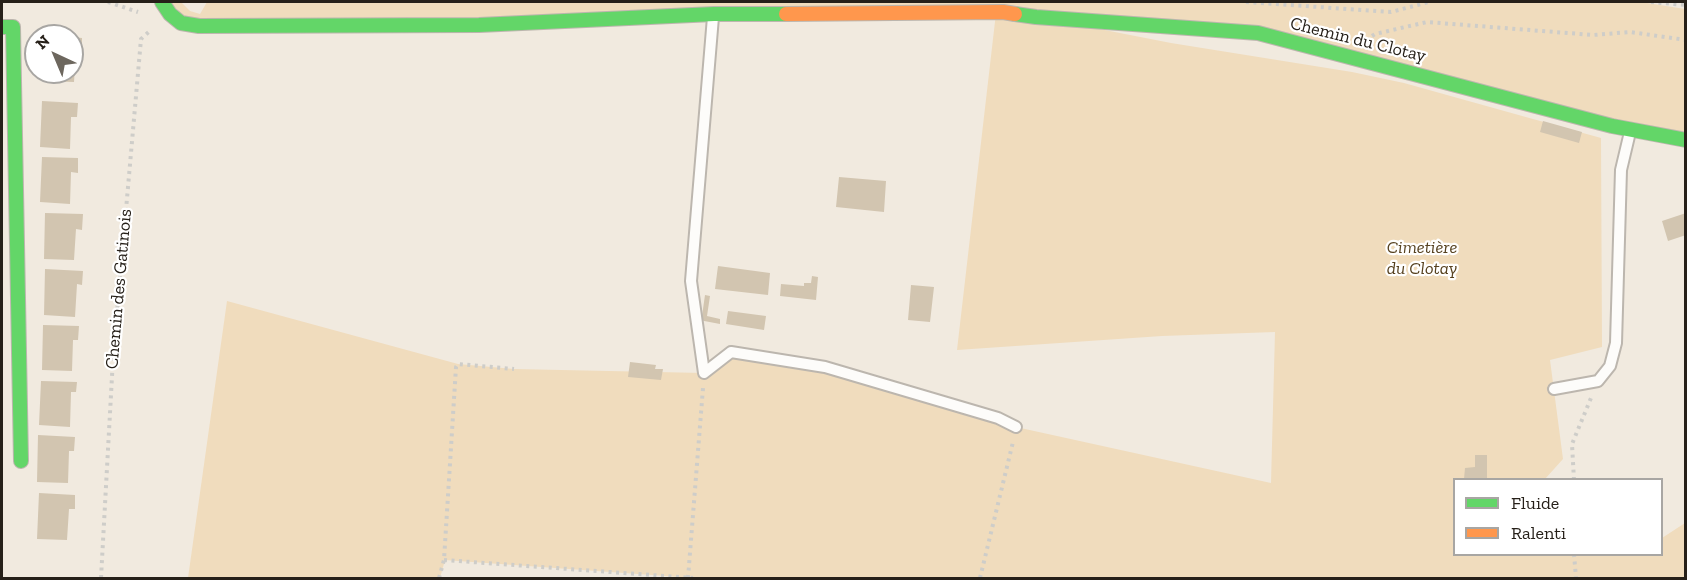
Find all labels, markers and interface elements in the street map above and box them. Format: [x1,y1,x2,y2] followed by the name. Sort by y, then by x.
[1288,13,1428,67] street label: Chemin du Clotay
[24,24,84,84] north arrow
[32,31,54,53] text: N
[101,208,137,370] street label: Chemin des Gatinois
[1387,237,1457,280] park label: Cimetière du Clotay
[1453,478,1663,556] legend
[1511,492,1559,514] text: Fluide
[1511,522,1566,544] text: Ralenti

